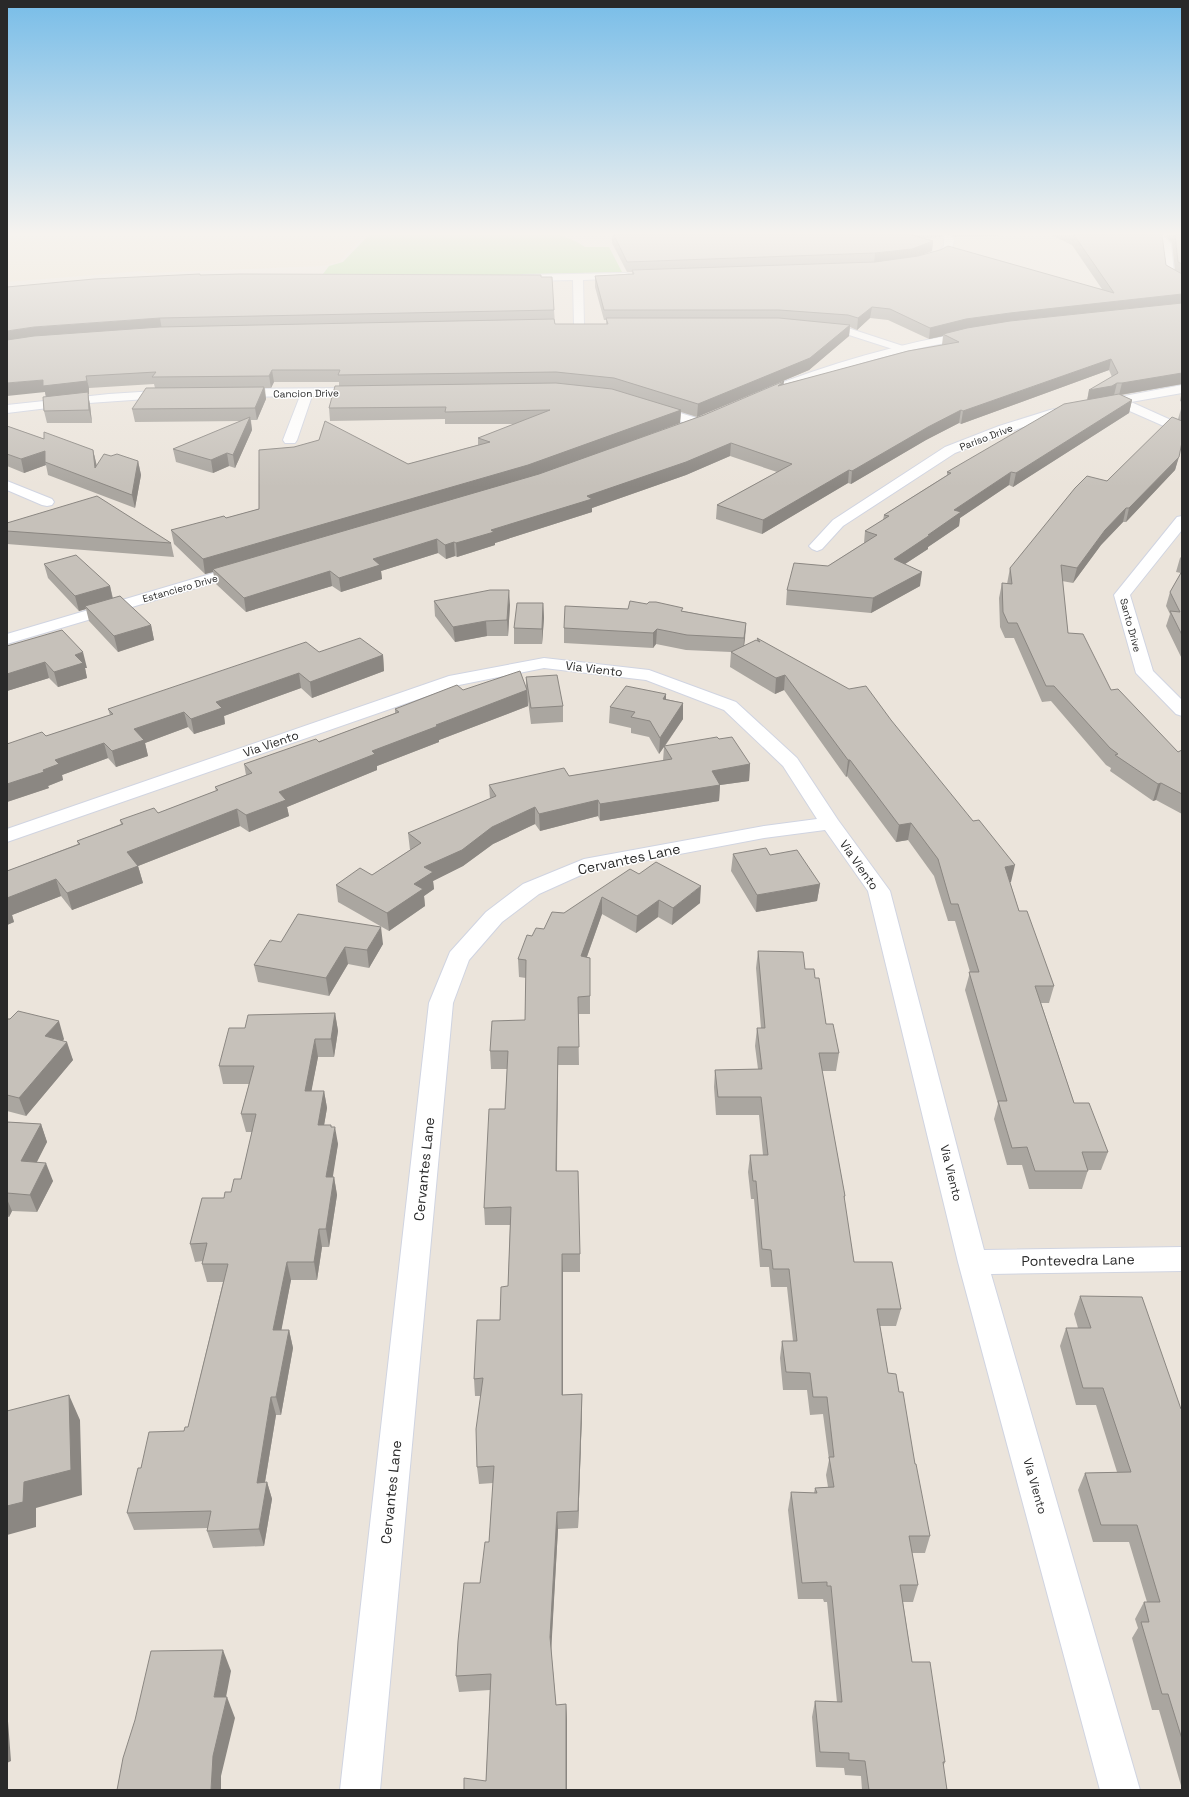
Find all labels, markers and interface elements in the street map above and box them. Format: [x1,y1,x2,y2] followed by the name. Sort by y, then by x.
[273,386,339,401] street label: Cancion Drive
[958,421,1015,454] street label: Pariso Drive
[141,571,219,605] street label: Estanciero Drive
[1117,597,1144,653] street label: Santo Drive
[564,658,624,680] street label: Via Viento
[241,727,301,761] street label: Via Viento
[836,837,882,893] street label: Via Viento
[576,839,682,879] street label: Cervantes Lane
[410,1116,438,1222] street label: Cervantes Lane
[936,1143,966,1203] street label: Via Viento
[1021,1250,1135,1270] street label: Pontevedra Lane
[377,1439,405,1545] street label: Cervantes Lane
[1019,1456,1051,1516] street label: Via Viento

